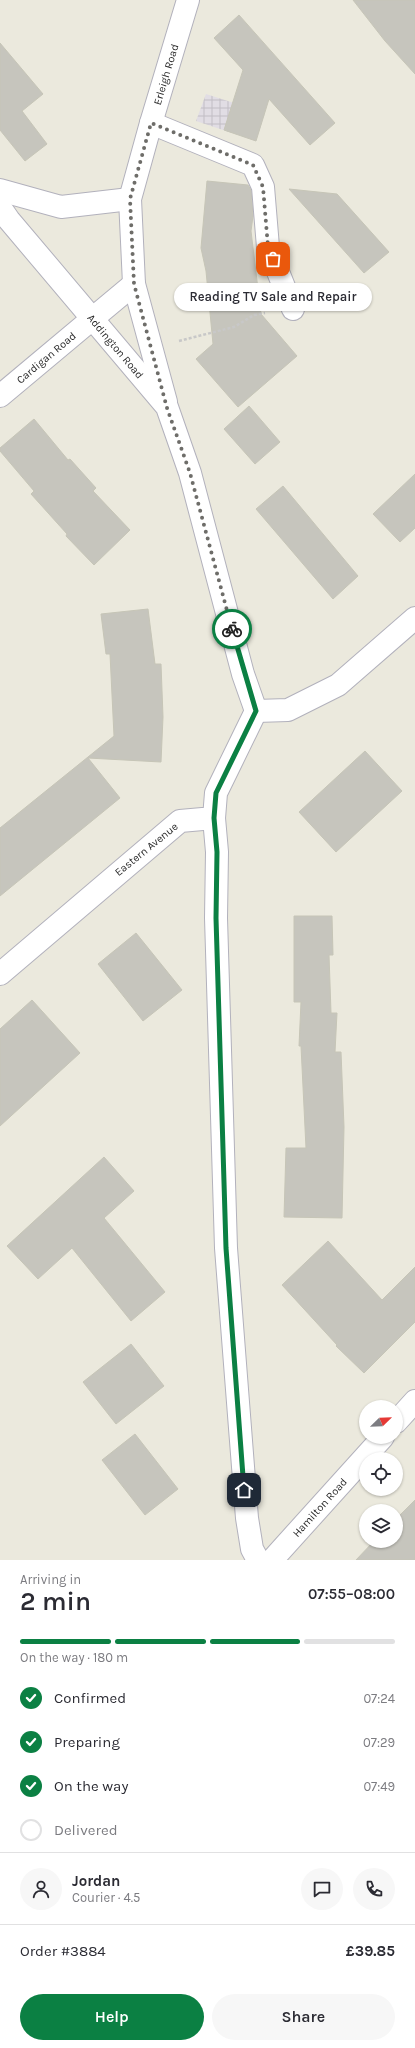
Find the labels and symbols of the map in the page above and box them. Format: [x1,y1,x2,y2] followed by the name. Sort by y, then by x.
[151,42,181,107] street label: Erleigh Road
[256,242,290,276] pin
[174,283,372,311] callout: Reading TV Sale and Repair
[84,312,146,381] street label: Addington Road
[14,329,79,386] street label: Cardigan Road
[212,609,252,649] courier
[112,820,181,879] street label: Eastern Avenue
[359,1400,403,1444] north arrow
[227,1473,261,1507] pin
[290,1475,350,1540] street label: Hamilton Road

